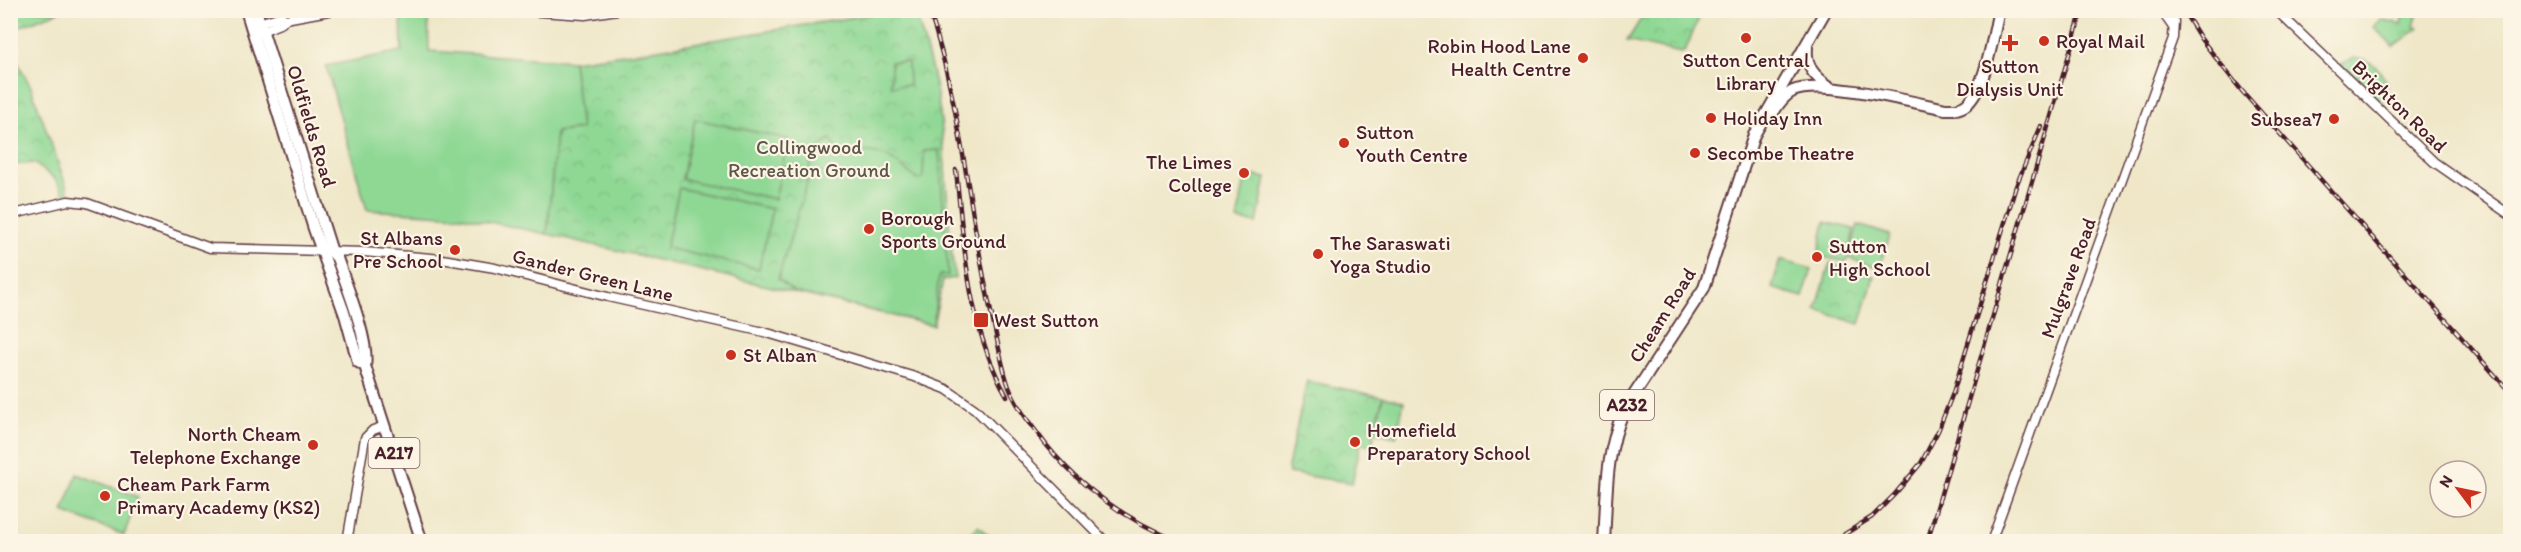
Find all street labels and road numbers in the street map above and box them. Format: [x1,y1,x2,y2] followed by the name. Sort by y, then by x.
[2347,55,2453,157] street label: Brighton Road
[282,62,342,190] street label: Oldfields Road
[2035,214,2101,342] street label: Mulgrave Road
[510,243,676,307] street label: Gander Green Lane
[1623,263,1701,367] street label: Cheam Road
[1600,390,1654,420] road number: A232
[368,438,420,468] road number: A217

